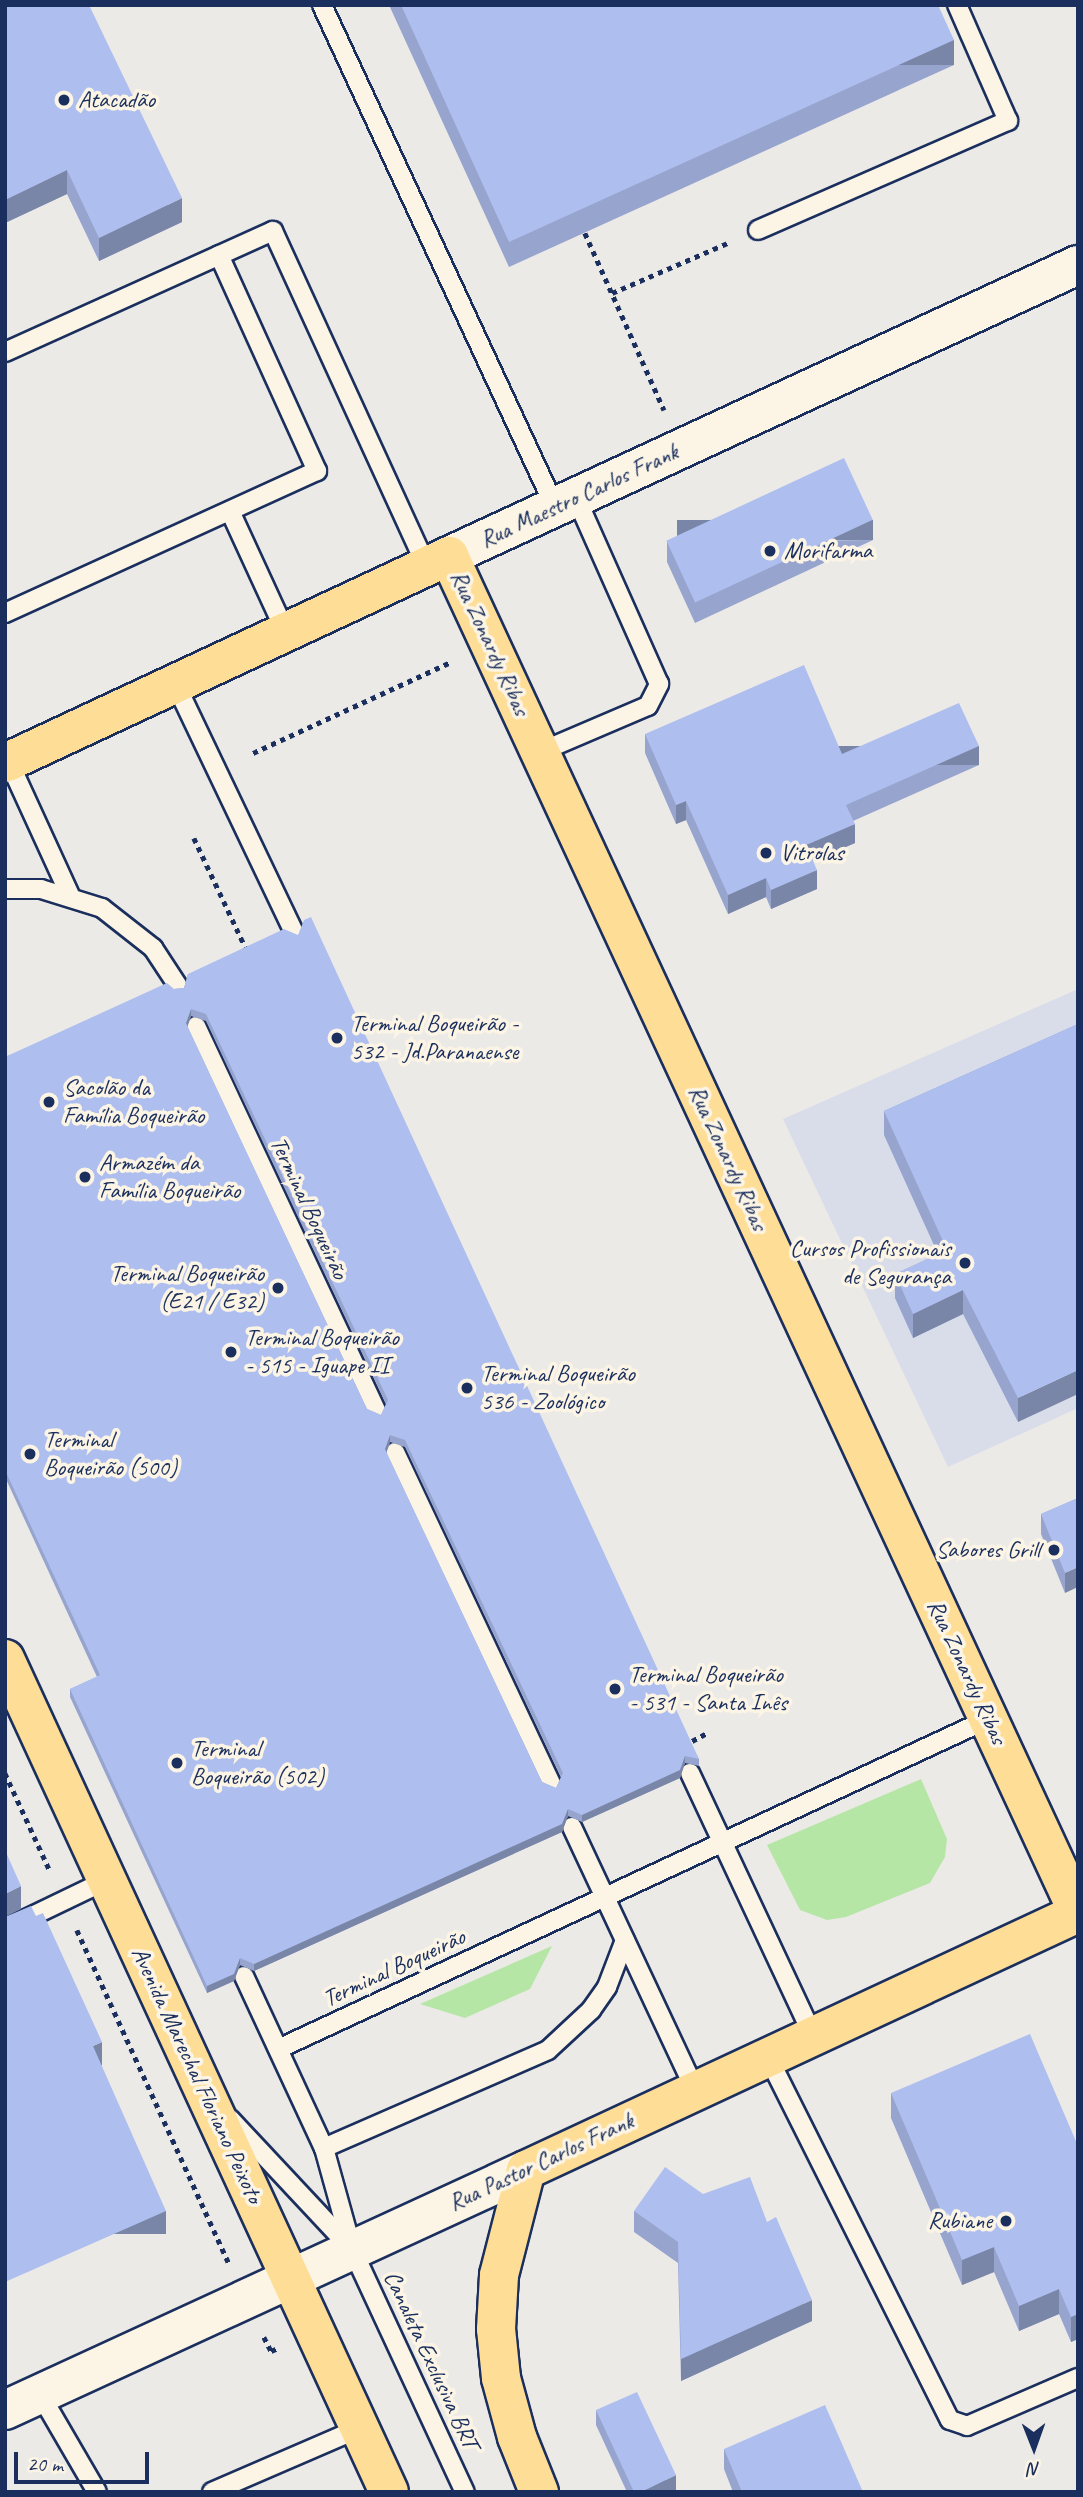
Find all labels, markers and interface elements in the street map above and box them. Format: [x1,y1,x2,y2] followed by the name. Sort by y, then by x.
[78,86,155,114] place label: Atacadão
[56,92,72,108] marker: Atacadão
[474,437,684,555] street label: Rua Maestro Carlos Frank
[784,537,872,565] place label: Morifarma
[762,543,778,559] marker: Morifarma
[444,567,536,719] street label: Rua Zonardy Ribas
[780,839,843,867] place label: Vitrolas
[758,845,774,861] marker: Vitrolas
[351,1010,518,1066] place label: Terminal Boqueirão - 532 - Jd.Paranaense
[329,1030,345,1046] marker: Terminal Boqueirão - 532 - Jd.Paranaense
[63,1074,204,1130] place label: Sacolão da Família Boqueirão
[682,1082,774,1234] street label: Rua Zonardy Ribas
[41,1094,57,1110] marker: Sacolão da Família Boqueirão
[263,1132,355,1284] street label: Terminal Boqueirão
[99,1149,240,1205] place label: Armazém da Família Boqueirão
[77,1169,93,1185] marker: Armazém da Família Boqueirão
[789,1235,951,1291] place label: Cursos Profissionais de Segurança
[957,1255,973,1271] marker: Cursos Profissionais de Segurança
[110,1260,264,1316] place label: Terminal Boqueirão (E21 / E32)
[270,1280,286,1296] marker: Terminal Boqueirão (E21 / E32)
[245,1324,399,1380] place label: Terminal Boqueirão - 515 - Iguape II
[223,1344,239,1360] marker: Terminal Boqueirão - 515 - Iguape II
[481,1360,635,1416] place label: Terminal Boqueirão 536 - Zoológico
[459,1380,475,1396] marker: Terminal Boqueirão 536 - Zoológico
[44,1426,177,1482] place label: Terminal Boqueirão (500)
[22,1446,38,1462] marker: Terminal Boqueirão (500)
[936,1536,1040,1564] place label: Sabores Grill
[1046,1542,1062,1558] marker: Sabores Grill
[921,1596,1013,1748] street label: Rua Zonardy Ribas
[629,1661,787,1717] place label: Terminal Boqueirão - 531 - Santa Inês
[607,1681,623,1697] marker: Terminal Boqueirão - 531 - Santa Inês
[191,1735,324,1791] place label: Terminal Boqueirão (502)
[169,1755,185,1771] marker: Terminal Boqueirão (502)
[318,1922,470,2014] street label: Terminal Boqueirão
[125,1942,269,2208] street label: Avenida Marechal Floriano Peixoto
[443,2106,639,2218] street label: Rua Pastor Carlos Frank
[928,2207,992,2235] place label: Rubiane
[998,2213,1014,2229] marker: Rubiane
[377,2267,485,2453] street label: Canaleta Exclusiva BRT
[999,2413,1069,2483] north arrow
[18,2438,152,2482] scale bar
[27,2451,63,2477] text: 20 m
[1028,2457,1040,2481] text: N

